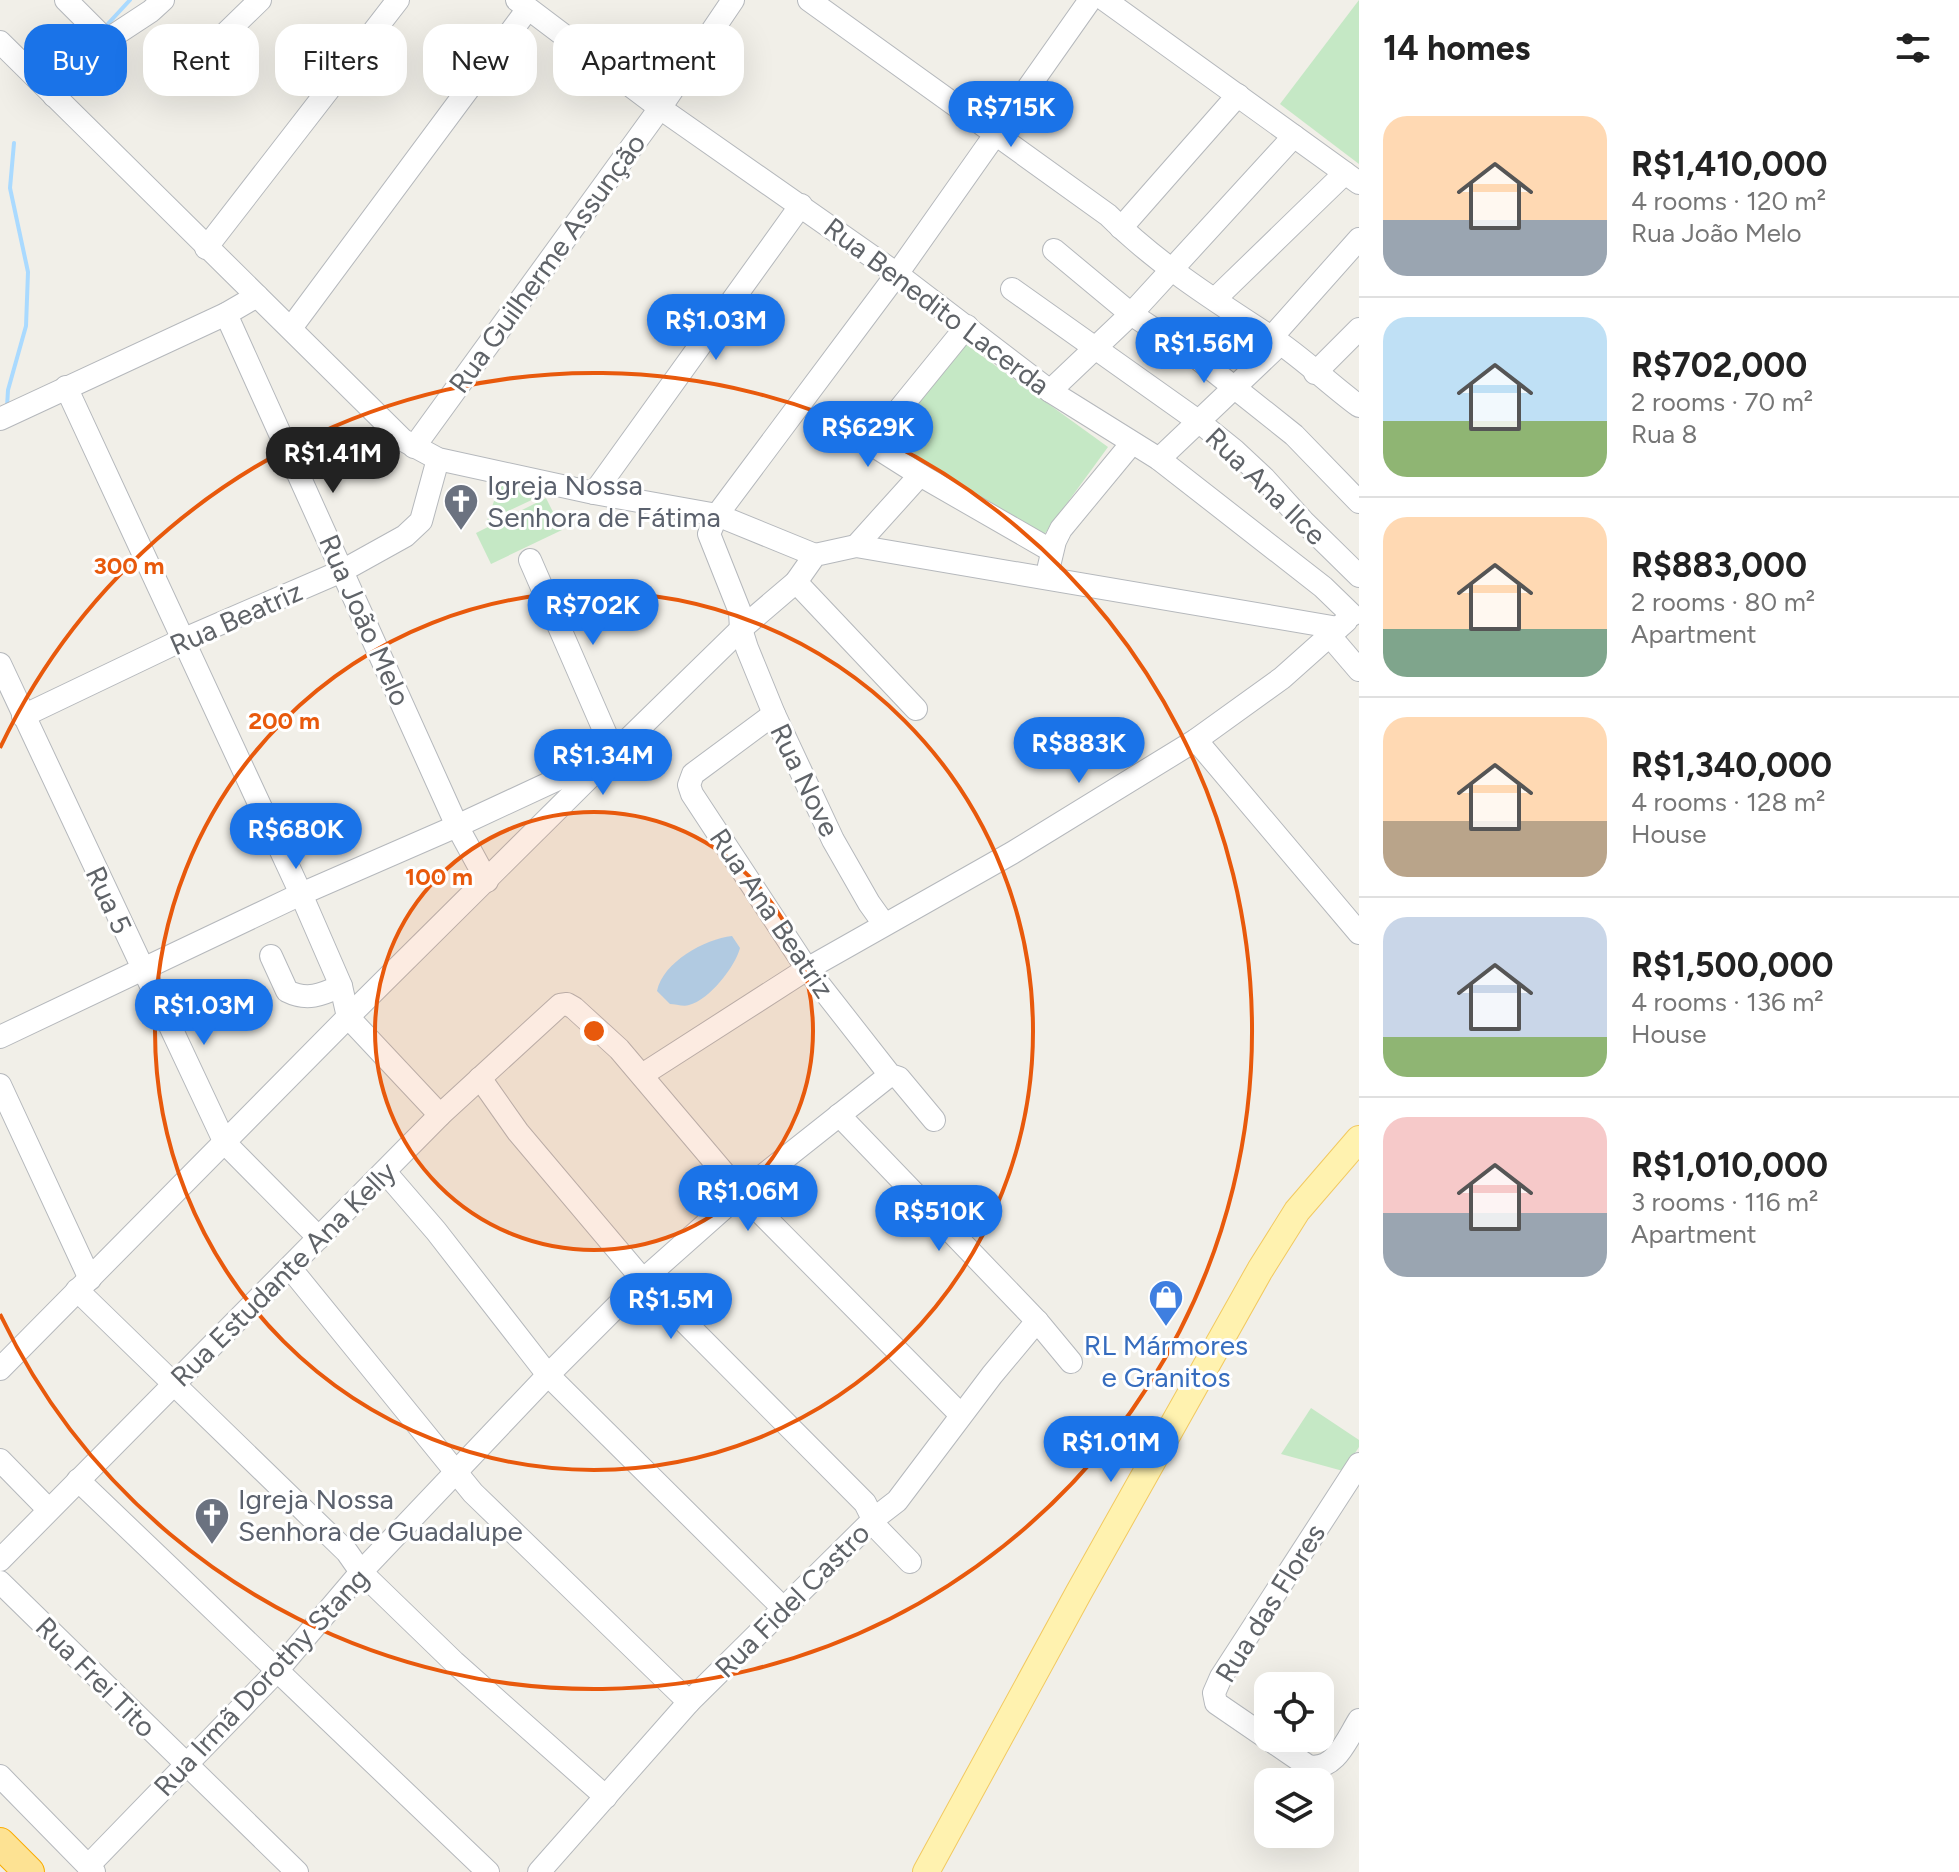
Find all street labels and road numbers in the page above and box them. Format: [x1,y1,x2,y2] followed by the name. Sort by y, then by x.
[441,127,653,399] street label: Rua Guilherme Assunção
[817,210,1057,402] street label: Rua Benedito Lacerda
[1199,420,1333,552] street label: Rua Ana Ilce
[312,529,418,711] street label: Rua João Melo
[165,574,307,662] street label: Rua Beatriz
[763,718,847,842] street label: Rua Nove
[703,822,841,1004] street label: Rua Ana Beatriz
[79,861,139,939] street label: Rua 5
[163,1154,403,1394] street label: Rua Estudante Ana Kelly
[708,1516,876,1684] street label: Rua Fidel Castro
[1208,1517,1332,1689] street label: Rua das Flores
[147,1561,375,1803] street label: Rua Irmã Dorothy Stang
[29,1610,163,1744] street label: Rua Frei Tito

